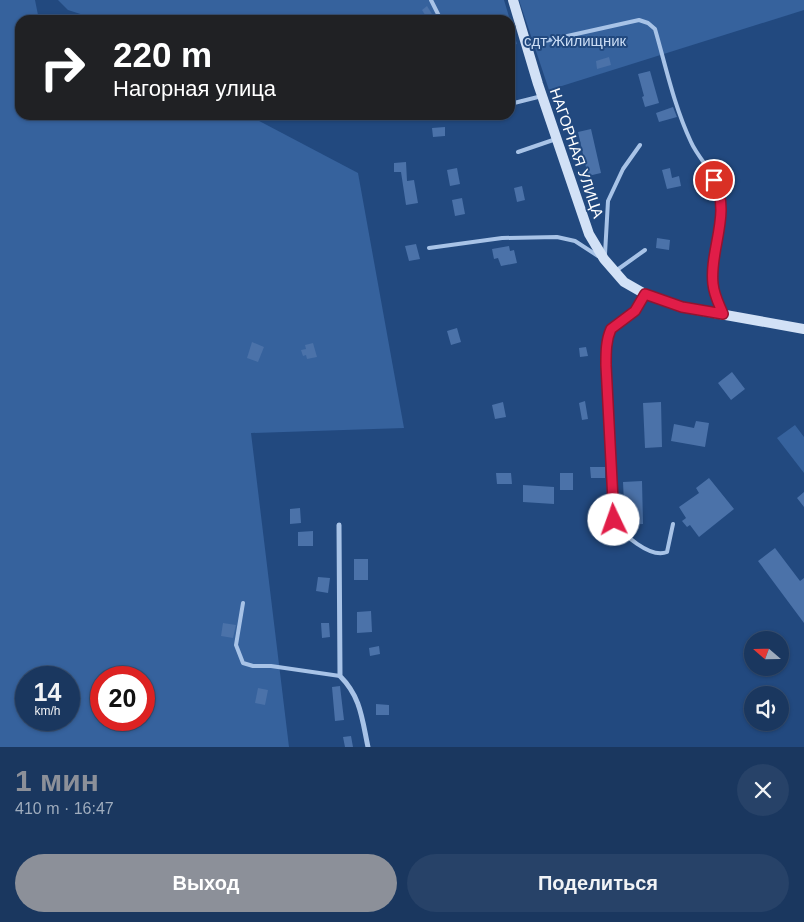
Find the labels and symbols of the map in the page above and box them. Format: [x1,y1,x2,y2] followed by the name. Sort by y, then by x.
[524,32,627,49] park label: сдт Жилищник
[547,86,607,220] street label: НАГОРНАЯ УЛИЦА
[693,159,735,201] pin
[587,493,639,545] position arrow
[744,631,789,676] north arrow
[90,666,155,731] speed limit sign: 20

